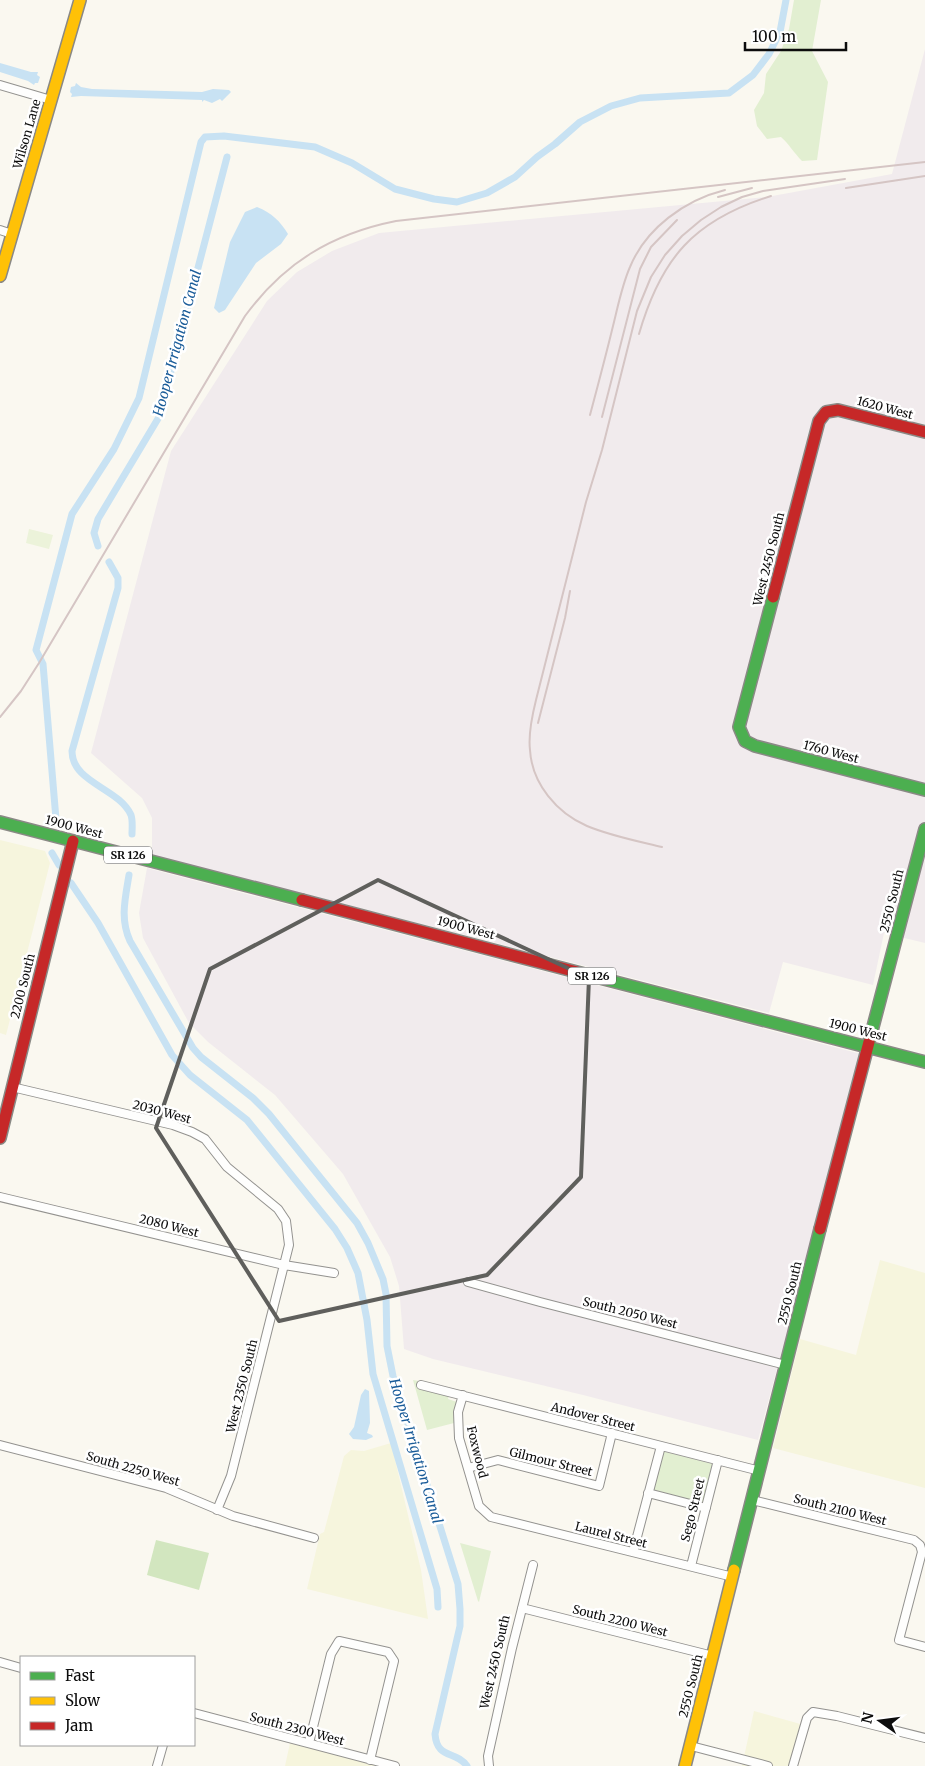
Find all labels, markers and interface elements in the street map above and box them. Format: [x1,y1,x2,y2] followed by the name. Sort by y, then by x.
[745,20,846,52] scale bar
[752,27,796,46] text: 100 m
[9,97,44,171] street label: Wilson Lane
[149,268,205,419] water label: Hooper Irrigation Canal
[855,393,915,422] street label: 1620 West
[749,510,787,608] street label: West 2450 South
[802,737,861,766] street label: 1760 West
[44,812,105,841] street label: 1900 West
[104,846,152,864] road number: SR 126
[876,868,907,934] street label: 2550 South
[436,913,497,942] street label: 1900 West
[7,952,38,1020] street label: 2200 South
[568,968,616,984] road number: SR 126
[828,1015,889,1044] street label: 1900 West
[131,1097,193,1127] street label: 2030 West
[138,1211,201,1240] street label: 2080 West
[774,1260,805,1326] street label: 2550 South
[581,1293,679,1332] street label: South 2050 West
[222,1338,260,1435] street label: West 2350 South
[385,1375,447,1526] water label: Hooper Irrigation Canal
[548,1399,637,1434] street label: Andover Street
[464,1424,491,1479] street label: Foxwood
[508,1444,595,1479] street label: Gilmour Street
[85,1448,182,1489] street label: South 2250 West
[677,1476,708,1543] street label: Sego Street
[792,1491,889,1528] street label: South 2100 West
[574,1518,649,1551] street label: Laurel Street
[571,1601,670,1640] street label: South 2200 West
[476,1613,513,1711] street label: West 2450 South
[675,1653,706,1719] street label: 2550 South
[20,1656,195,1746] legend
[65,1666,95,1685] text: Fast
[65,1691,100,1710] text: Slow
[855,1696,905,1746] north arrow
[248,1709,346,1748] street label: South 2300 West
[857,1710,877,1725] text: N
[64,1716,93,1735] text: Jam

